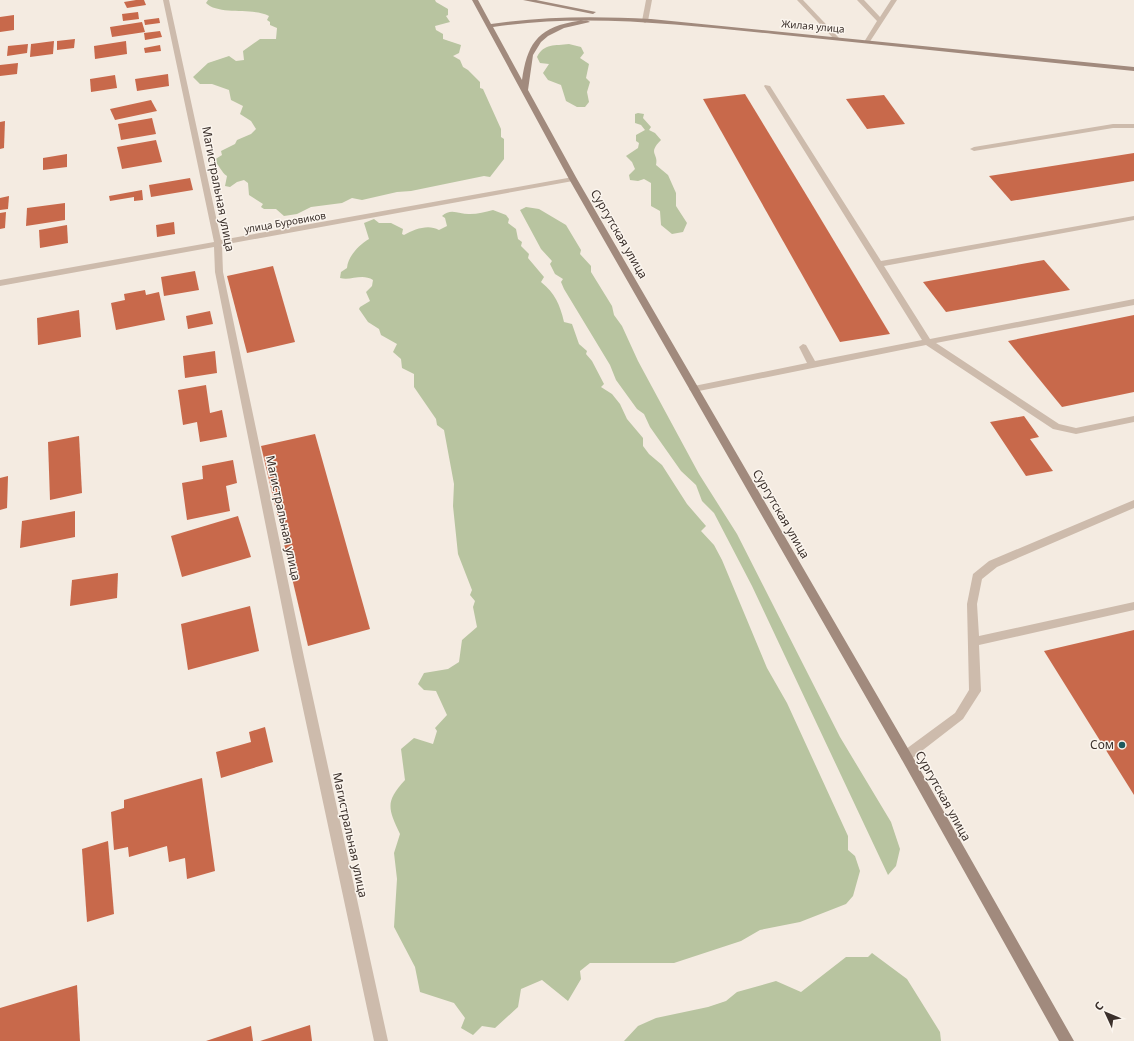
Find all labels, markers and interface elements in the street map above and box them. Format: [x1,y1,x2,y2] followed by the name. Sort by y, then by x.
[781,16,845,36] street label: Жилая улица
[198,125,239,253] street label: Магистральная улица
[587,186,652,282] street label: Сургутская улица
[243,208,327,236] street label: улица Буровиков
[262,454,305,582] street label: Магистральная улица
[749,466,814,562] street label: Сургутская улица
[1090,736,1114,753] place label: Сом
[1117,740,1127,750] marker: Сом
[912,748,975,844] street label: Сургутская улица
[329,771,372,899] street label: Магистральная улица
[1086,993,1126,1033] north arrow
[1091,998,1106,1013] text: С

